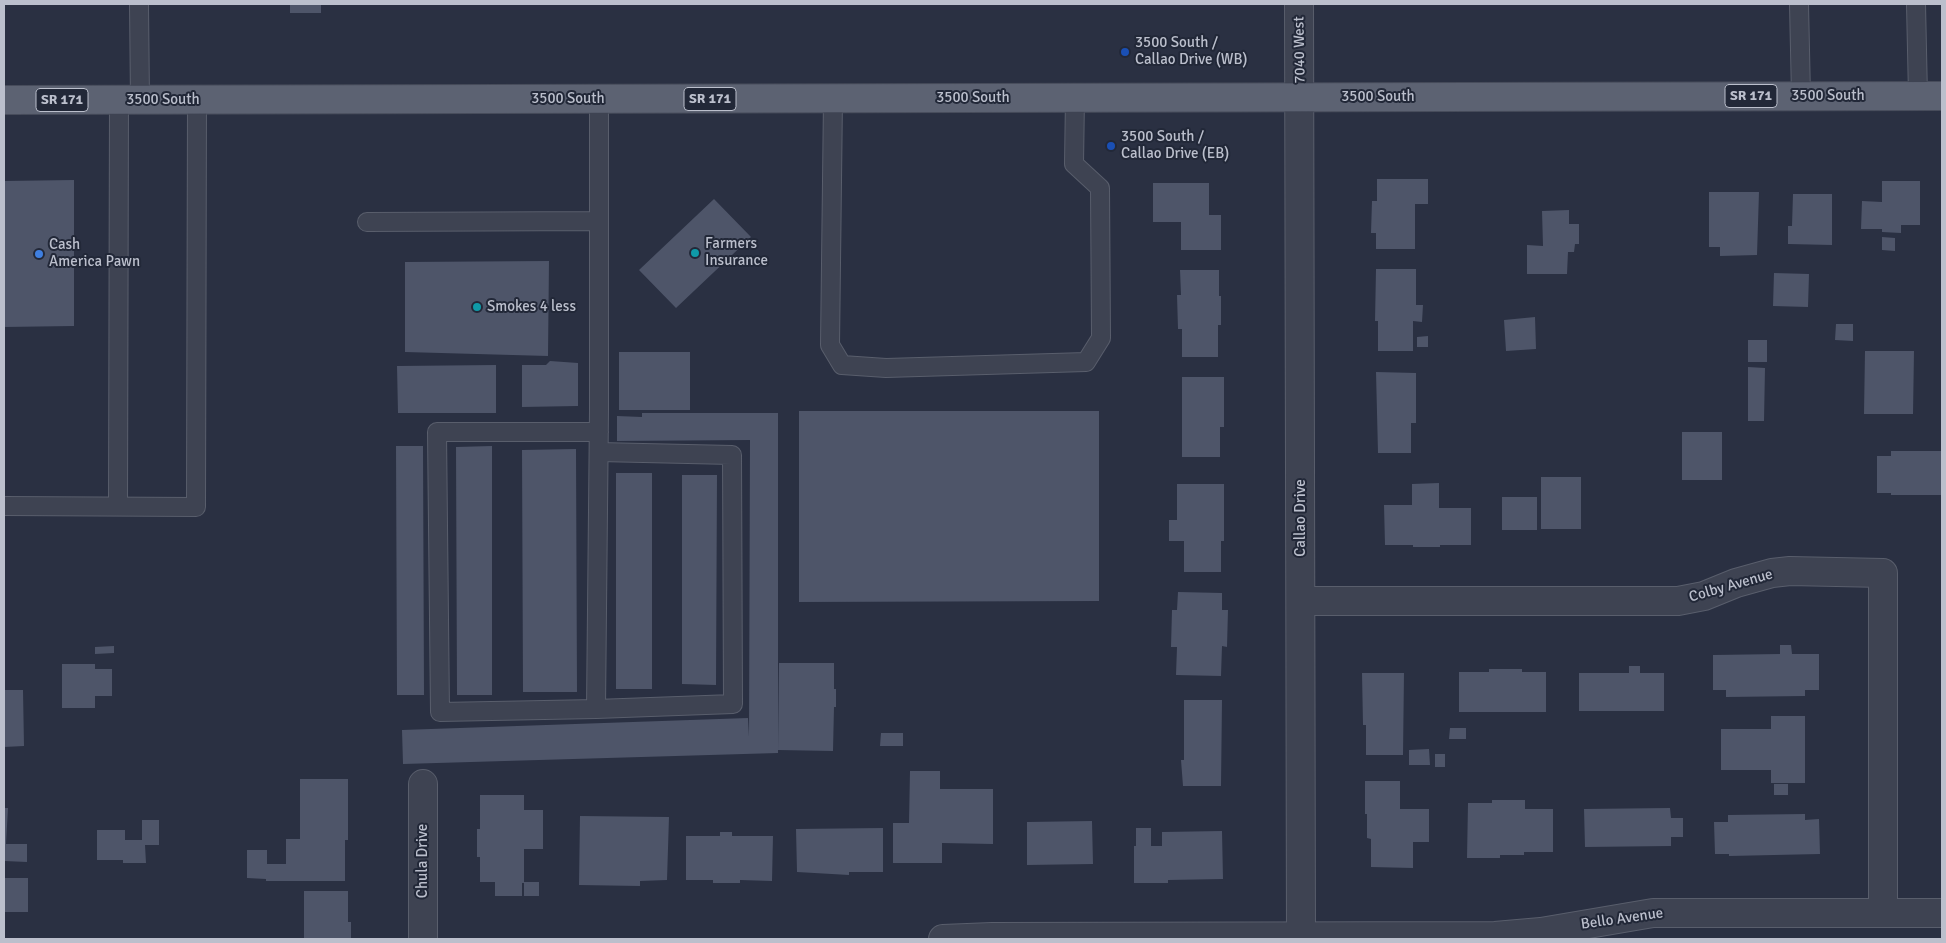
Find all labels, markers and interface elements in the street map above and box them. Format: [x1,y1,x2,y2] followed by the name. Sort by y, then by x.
[1290,16,1310,84] street label: 7040 West
[1135,34,1247,69] place label: 3500 South / Callao Drive (WB)
[1119,46,1131,58] marker: 3500 South / Callao Drive (WB)
[1725,84,1777,108] road number: SR 171
[1791,87,1865,105] street label: 3500 South
[36,88,88,112] road number: SR 171
[684,88,736,110] road number: SR 171
[1341,88,1415,106] street label: 3500 South
[936,89,1010,107] street label: 3500 South
[531,90,605,108] street label: 3500 South
[126,91,200,109] street label: 3500 South
[1121,128,1229,163] place label: 3500 South / Callao Drive (EB)
[1105,140,1117,152] marker: 3500 South / Callao Drive (EB)
[705,235,768,270] place label: Farmers Insurance
[49,236,140,271] place label: Cash America Pawn
[689,247,701,259] marker: Farmers Insurance
[33,248,45,260] marker: Cash America Pawn
[487,298,576,316] place label: Smokes 4 less
[471,301,483,313] marker: Smokes 4 less
[1292,479,1310,557] street label: Callao Drive
[1687,565,1775,607] street label: Colby Avenue
[414,824,432,898] street label: Chula Drive
[1580,904,1664,934] street label: Bello Avenue

